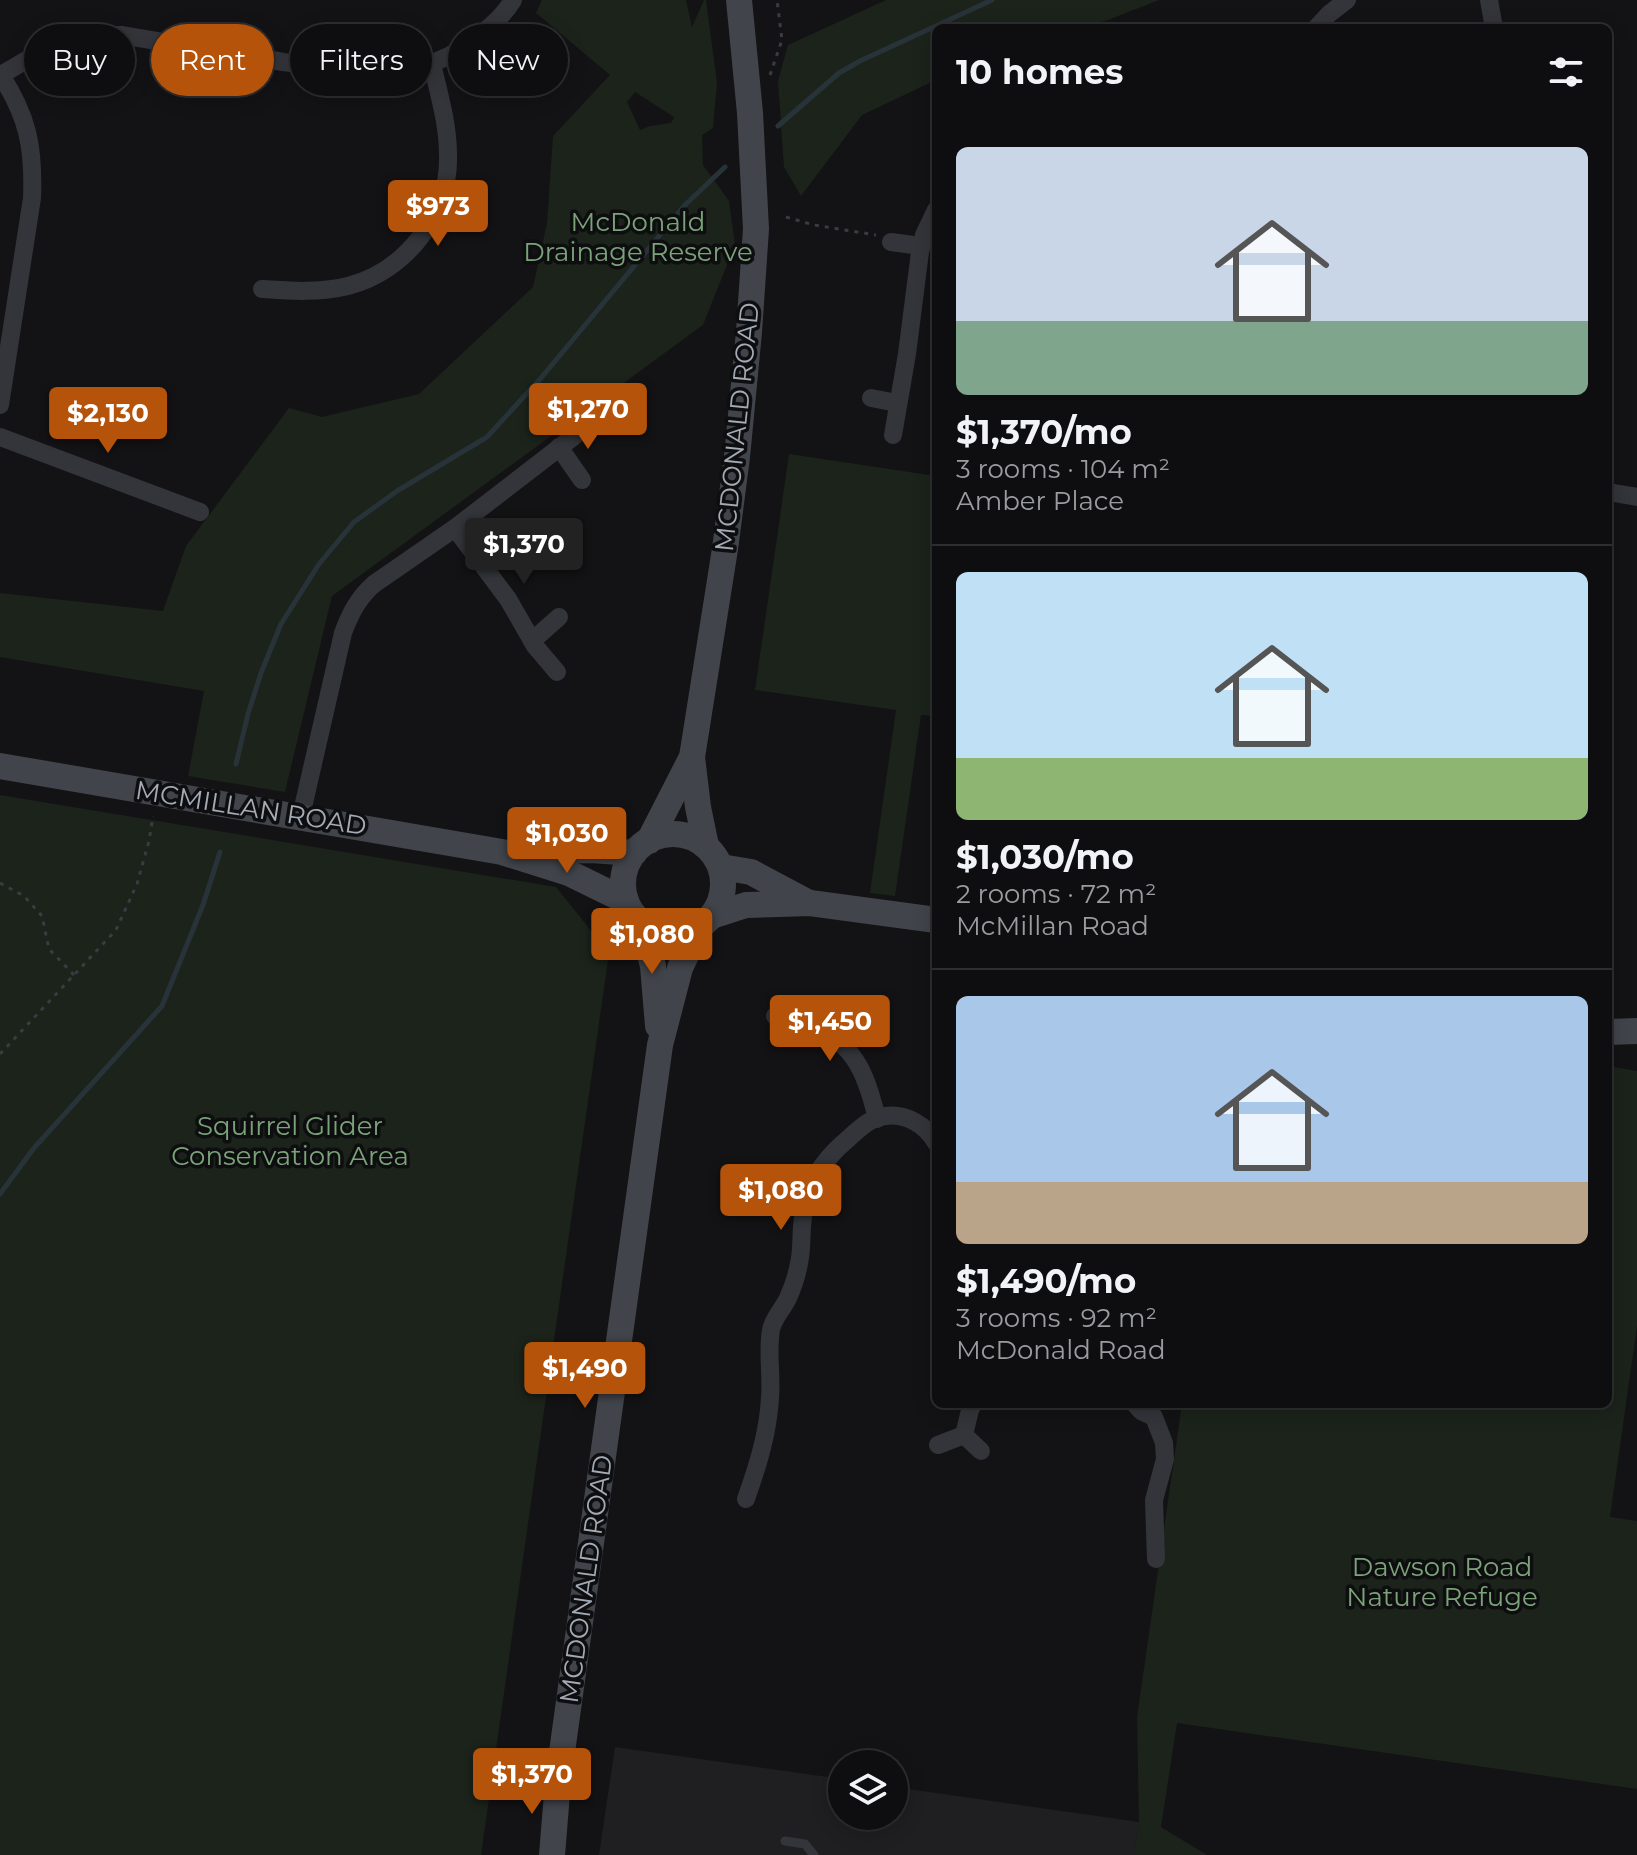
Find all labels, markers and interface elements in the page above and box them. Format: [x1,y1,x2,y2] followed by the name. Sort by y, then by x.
[24,24,135,96] chip: Buy
[151,24,274,96] chip: Rent
[290,24,432,96] chip: Filters
[448,24,568,96] chip: New
[1544,50,1588,94] icon: filters
[956,51,1123,93] text: 10 homes
[391,180,485,248] pin: $973
[406,190,470,222] text: $973
[1200,199,1344,343] icon: home
[523,206,753,268] park label: McDonald Drainage Reserve
[708,301,766,553] street label: MCDONALD ROAD
[523,383,653,451] pin: $1,270
[43,387,173,455] pin: $2,130
[547,393,629,425] text: $1,270
[67,397,149,429] text: $2,130
[956,411,1132,453] text: $1,370/mo
[956,453,1170,485] text: 3 rooms · 104 m²
[956,485,1124,517] text: Amber Place
[459,518,589,586] pin: $1,370
[483,528,565,560] text: $1,370
[1200,624,1344,768] icon: home
[133,774,369,842] street label: MCMILLAN ROAD
[502,807,632,875] pin: $1,030
[525,817,609,849] text: $1,030
[956,836,1134,878] text: $1,030/mo
[956,878,1156,910] text: 2 rooms · 72 m²
[587,908,717,976] pin: $1,080
[956,910,1149,942] text: McMillan Road
[609,918,695,950] text: $1,080
[765,995,895,1063] pin: $1,450
[788,1005,872,1037] text: $1,450
[1200,1048,1344,1192] icon: home
[171,1110,409,1172] park label: Squirrel Glider Conservation Area
[716,1164,846,1232] pin: $1,080
[738,1174,824,1206] text: $1,080
[956,1260,1136,1302] text: $1,490/mo
[956,1302,1157,1334] text: 3 rooms · 92 m²
[956,1334,1166,1366] text: McDonald Road
[520,1342,650,1410] pin: $1,490
[542,1352,628,1384] text: $1,490
[553,1453,619,1705] street label: MCDONALD ROAD
[1346,1551,1538,1613] park label: Dawson Road Nature Refuge
[467,1748,597,1816] pin: $1,370
[828,1750,908,1830] map controls
[828,1750,908,1830] button: layers
[491,1758,573,1790] text: $1,370

